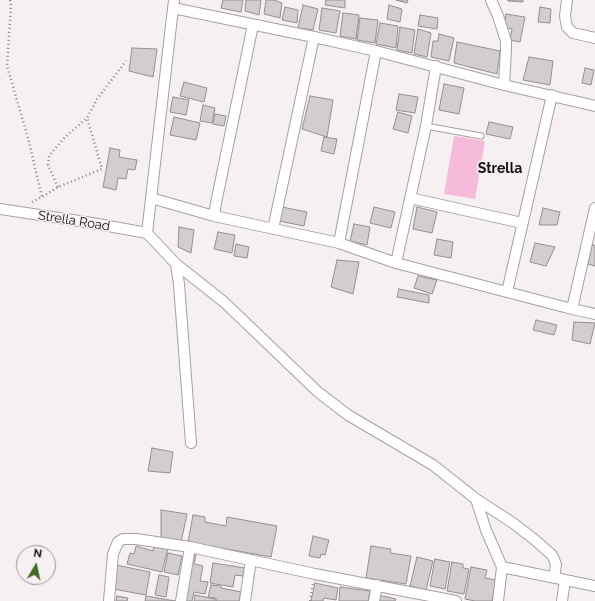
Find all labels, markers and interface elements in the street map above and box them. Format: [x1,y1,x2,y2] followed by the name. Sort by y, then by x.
[478,161,522,177] district label: Strella
[37,208,111,234] street label: Strella Road
[16,545,56,585] north arrow
[33,547,43,561] text: N

